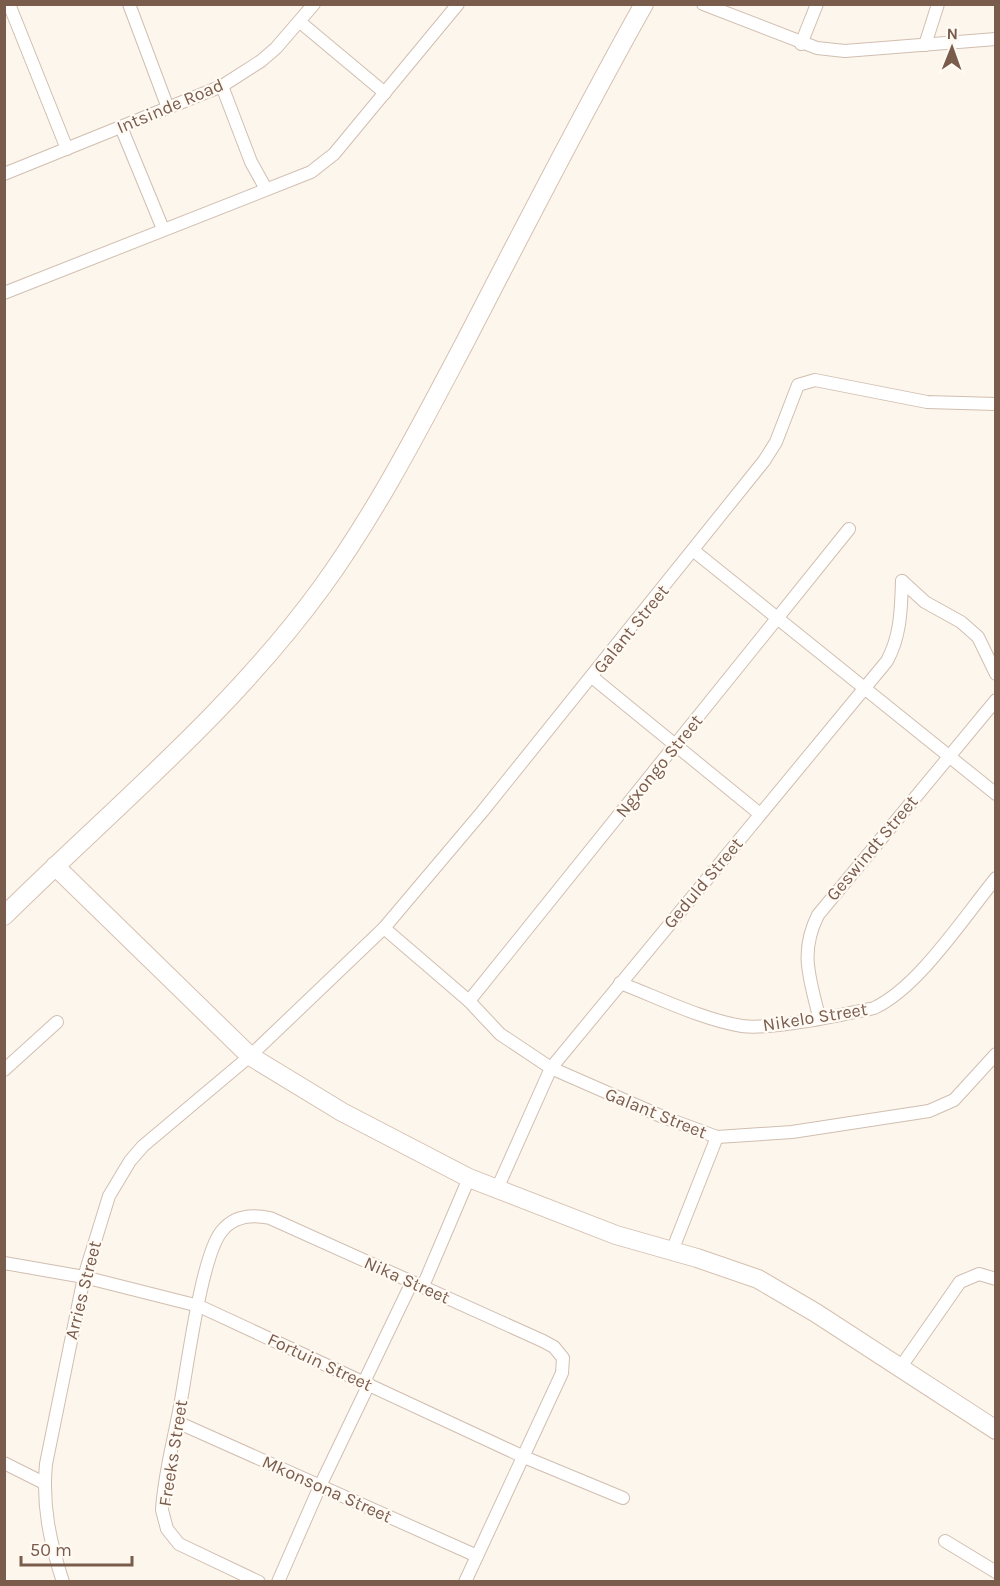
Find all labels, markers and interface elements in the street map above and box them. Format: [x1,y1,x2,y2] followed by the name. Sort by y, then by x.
[922,18,982,78] north arrow
[946,24,958,43] text: N
[113,74,227,138] street label: Intsinde Road
[589,580,674,678] street label: Galant Street
[611,710,707,822] street label: Ngxongo Street
[822,791,923,905] street label: Geswindt Street
[659,833,748,933] street label: Geduld Street
[761,998,869,1036] street label: Nikelo Street
[602,1083,710,1143] street label: Galant Street
[60,1238,106,1342] street label: Arries Street
[361,1251,453,1309] street label: Nika Street
[264,1328,376,1396] street label: Fortuin Street
[154,1398,192,1508] street label: Freeks Street
[259,1451,396,1528] street label: Mkonsona Street
[21,1529,132,1567] scale bar
[30,1539,72,1561] text: 50 m

